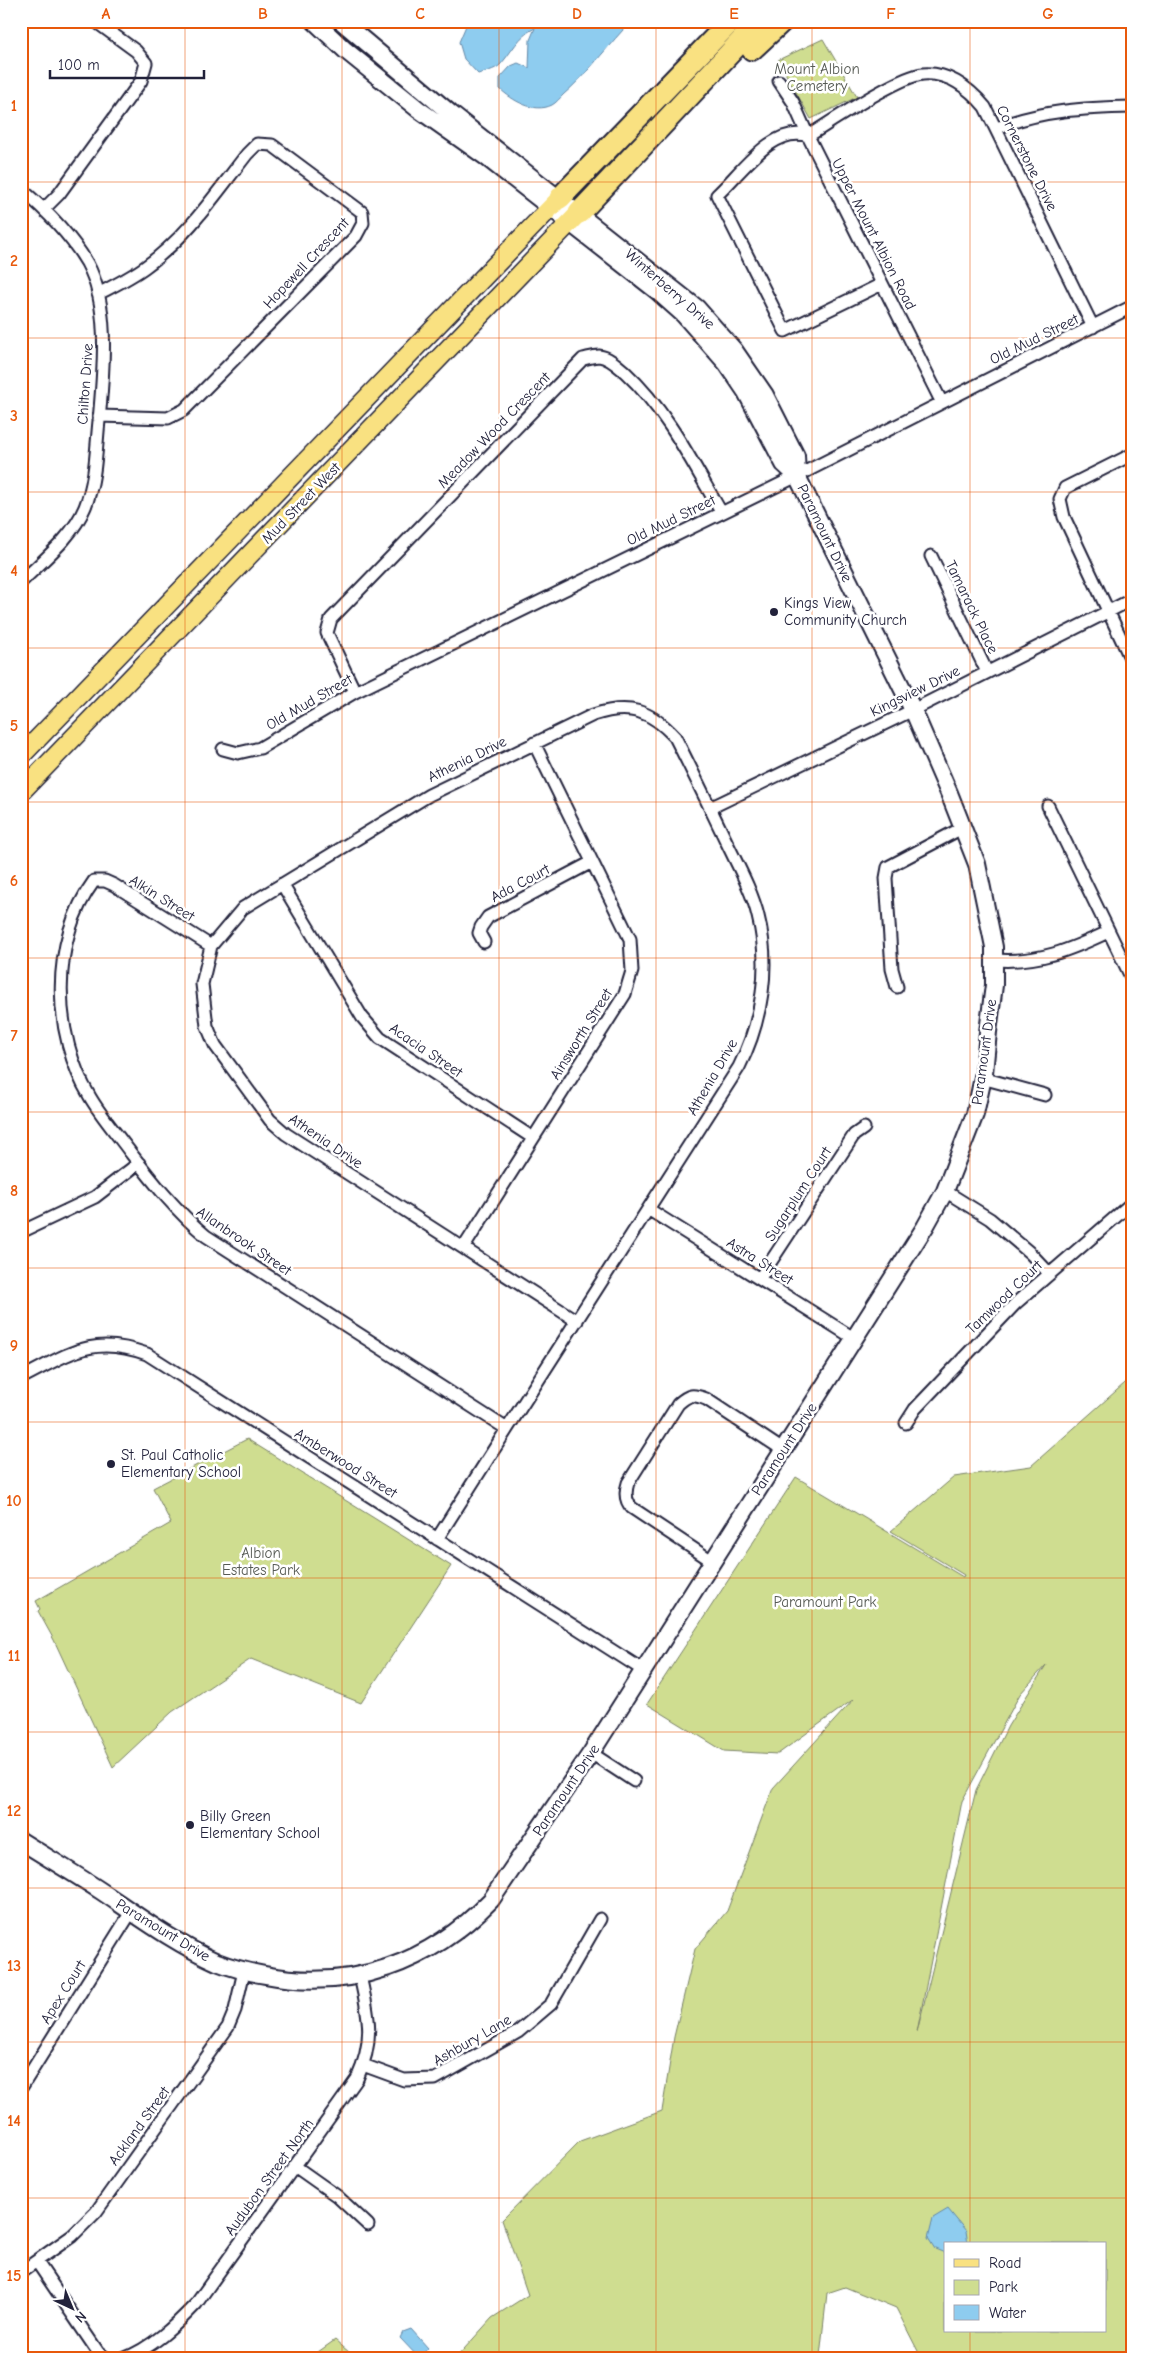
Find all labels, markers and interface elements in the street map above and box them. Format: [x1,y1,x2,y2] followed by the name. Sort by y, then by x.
[102,5,111,23] text: A
[258,5,268,23] text: B
[415,5,425,23] text: C
[572,5,582,23] text: D
[729,5,739,23] text: E
[886,5,896,23] text: F
[1042,5,1054,23] text: G
[50,48,204,80] scale bar
[58,56,100,74] text: 100 m
[774,60,860,95] park label: Mount Albion Cemetery
[11,97,17,115] text: 1
[993,102,1062,214] street label: Cornerstone Drive
[828,155,920,313] street label: Upper Mount Albion Road
[259,213,353,312] street label: Hopewell Crescent
[621,245,719,333] street label: Winterberry Drive
[10,252,18,270] text: 2
[987,309,1082,368] street label: Old Mud Street
[73,342,97,425] street label: Chilton Drive
[434,368,555,492] street label: Meadow Wood Crescent
[10,407,18,425] text: 3
[258,458,345,547] street label: Mud Street West
[793,481,857,585] street label: Paramount Drive
[624,490,719,549] street label: Old Mud Street
[942,557,1003,657] street label: Tamarack Place
[10,562,18,580] text: 4
[784,594,907,629] place label: Kings View Community Church
[768,606,780,618] marker: Kings View Community Church
[867,661,963,721] street label: Kingsview Drive
[263,670,356,734] street label: Old Mud Street
[10,717,18,735] text: 5
[425,732,510,786] street label: Athenia Drive
[487,860,553,906] street label: Ada Court
[126,871,199,925] street label: Alkin Street
[10,872,18,890] text: 6
[546,984,617,1083] street label: Ainsworth Street
[968,997,1000,1106] street label: Paramount Drive
[386,1019,467,1082] street label: Acacia Street
[10,1027,18,1045] text: 7
[683,1035,741,1118] street label: Athenia Drive
[286,1110,367,1173] street label: Athenia Drive
[761,1143,836,1245] street label: Sugarplum Court
[10,1182,18,1200] text: 8
[193,1203,296,1280] street label: Allanbrook Street
[723,1233,797,1289] street label: Astra Street
[962,1256,1046,1338] street label: Tamwood Court
[10,1337,18,1355] text: 9
[747,1399,821,1499] street label: Paramount Drive
[291,1424,401,1502] street label: Amberwood Street
[121,1446,241,1481] place label: St. Paul Catholic Elementary School
[105,1458,117,1470] marker: St. Paul Catholic Elementary School
[6,1492,22,1510] text: 10
[222,1544,301,1579] park label: Albion Estates Park
[773,1593,877,1611] park label: Paramount Park
[8,1647,20,1665] text: 11
[529,1740,604,1839] street label: Paramount Drive
[7,1802,21,1820] text: 12
[200,1807,320,1842] place label: Billy Green Elementary School
[184,1819,196,1831] marker: Billy Green Elementary School
[113,1895,214,1965] street label: Paramount Drive
[36,1956,90,2027] street label: Apex Court
[7,1957,21,1975] text: 13
[430,2010,515,2070] street label: Ashbury Lane
[104,2082,174,2169] street label: Ackland Street
[7,2112,21,2130] text: 14
[221,2115,317,2239] street label: Audubon Street North
[944,2242,1106,2332] legend
[989,2254,1021,2272] text: Road
[7,2267,21,2285] text: 15
[989,2278,1018,2296] text: Park
[48,2282,98,2332] north arrow
[989,2304,1026,2322] text: Water
[71,2308,90,2326] text: N

